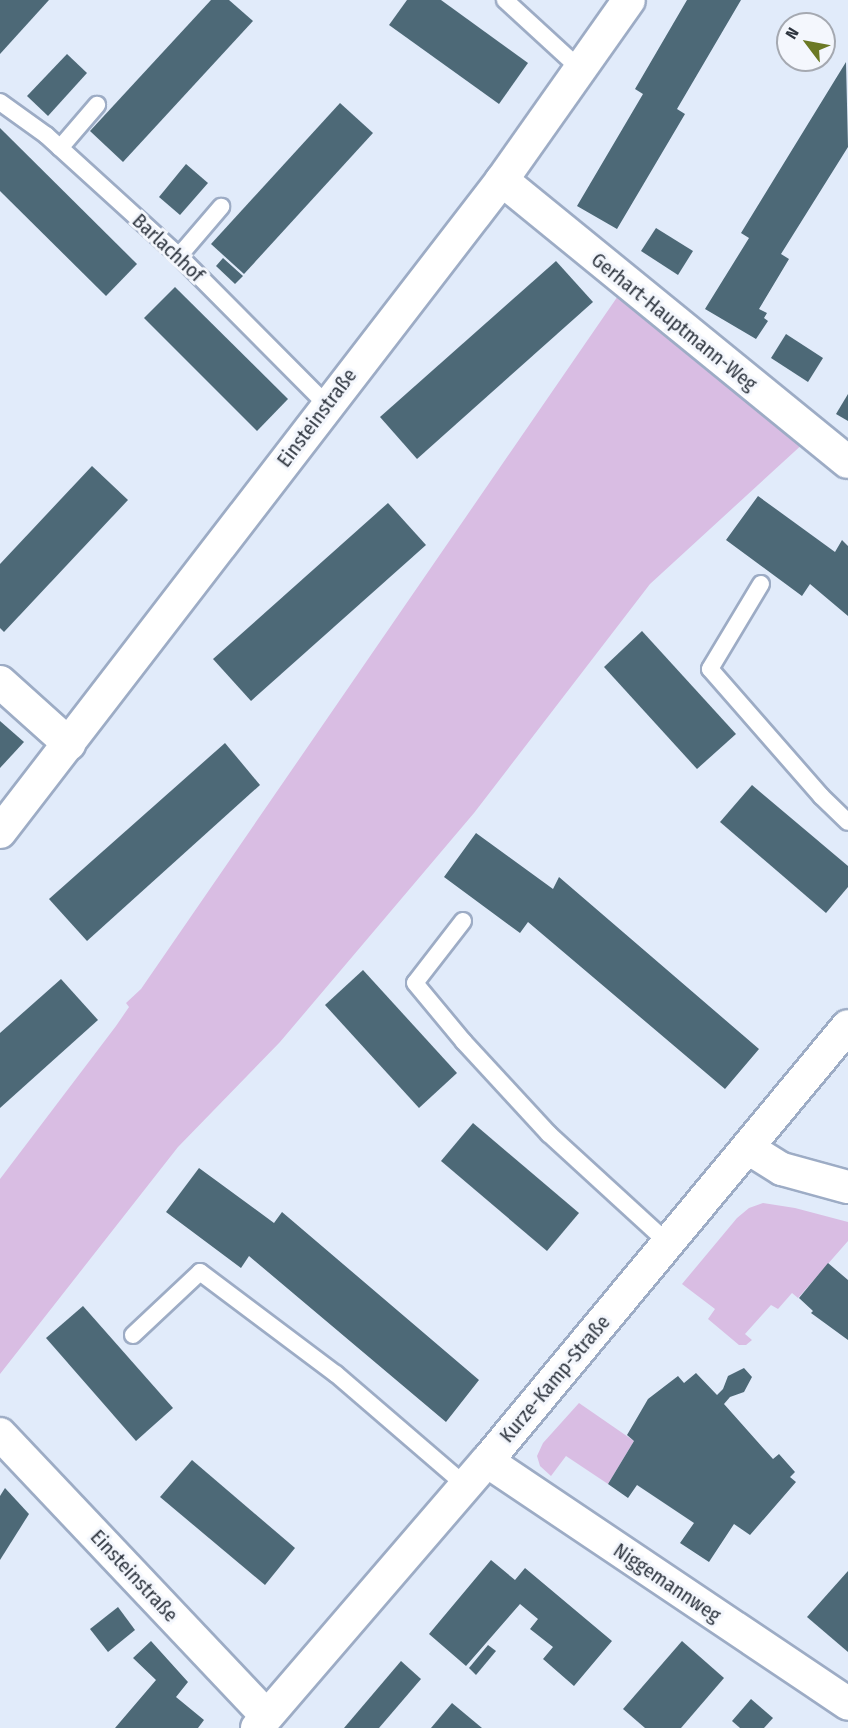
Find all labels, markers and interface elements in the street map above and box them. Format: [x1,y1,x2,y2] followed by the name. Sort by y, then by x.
[776,12,836,72] north arrow
[781,24,803,42] text: N
[127,209,209,287] street label: Barlachhof
[586,248,762,396] street label: Gerhart-Hauptmann-Weg
[272,364,362,472] street label: Einsteinstraße
[495,1311,615,1447] street label: Kurze-Kamp-Straße
[85,1525,183,1627] street label: Einsteinstraße
[609,1538,725,1628] street label: Niggemannweg

